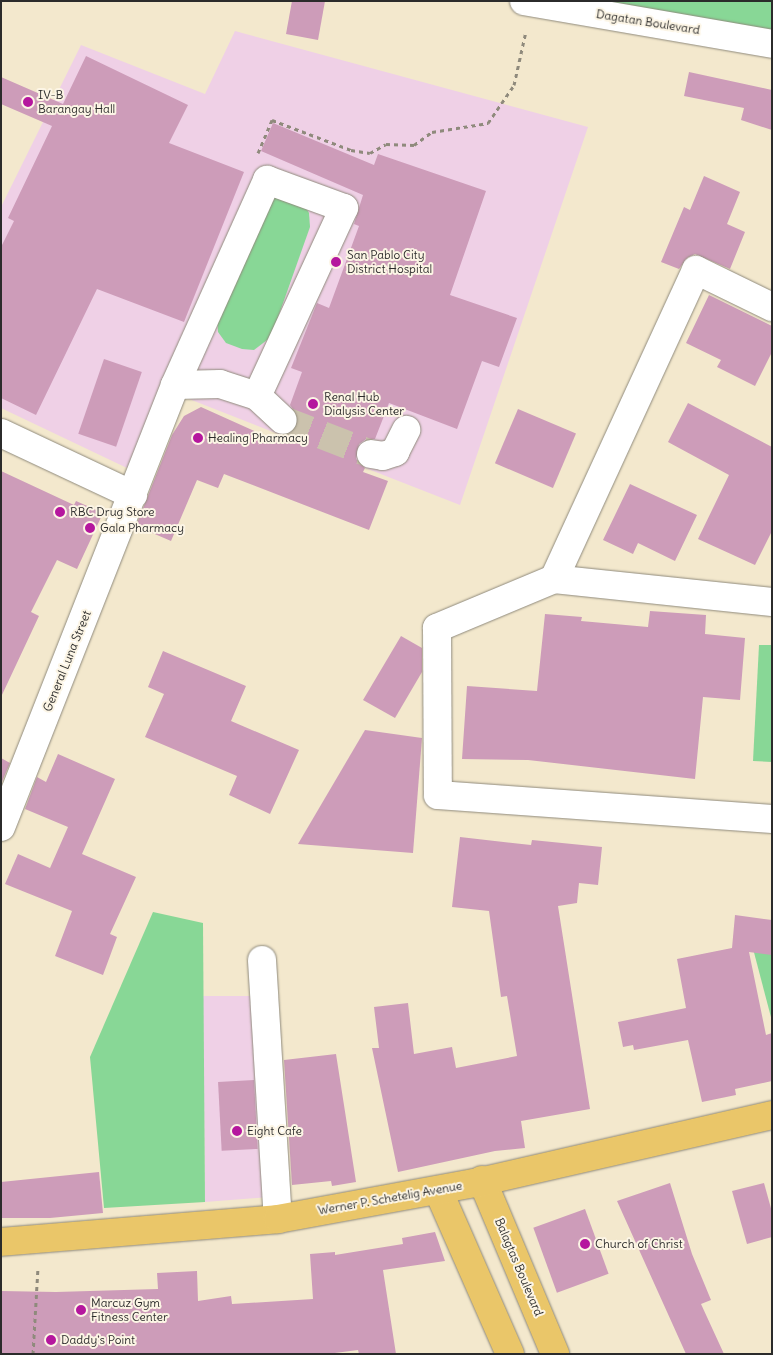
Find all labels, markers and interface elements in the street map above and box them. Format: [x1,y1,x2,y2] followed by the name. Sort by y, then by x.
[595,7,701,37] street label: Dagatan Boulevard
[38,88,115,116] place label: IV-B Barangay Hall
[22,96,34,108] marker: IV-B Barangay Hall
[347,248,432,276] place label: San Pablo City District Hospital
[329,255,343,269] marker: San Pablo City District Hospital
[324,390,404,418] place label: Renal Hub Dialysis Center
[306,397,320,411] marker: Renal Hub Dialysis Center
[208,431,308,445] place label: Healing Pharmacy
[192,432,204,444] marker: Healing Pharmacy
[70,505,154,519] place label: RBC Drug Store
[54,506,66,518] marker: RBC Drug Store
[100,521,184,535] place label: Gala Pharmacy
[84,522,96,534] marker: Gala Pharmacy
[40,608,94,714] street label: General Luna Street
[247,1124,302,1138] place label: Eight Cafe
[231,1125,243,1137] marker: Eight Cafe
[317,1178,463,1218] street label: Werner P. Schetelig Avenue
[492,1216,546,1318] street label: Balagtas Boulevard
[595,1237,683,1251] place label: Church of Christ
[579,1238,591,1250] marker: Church of Christ
[91,1296,168,1324] place label: Marcuz Gym Fitness Center
[75,1304,87,1316] marker: Marcuz Gym Fitness Center
[61,1333,135,1347] place label: Daddy's Point
[45,1334,57,1346] marker: Daddy's Point

